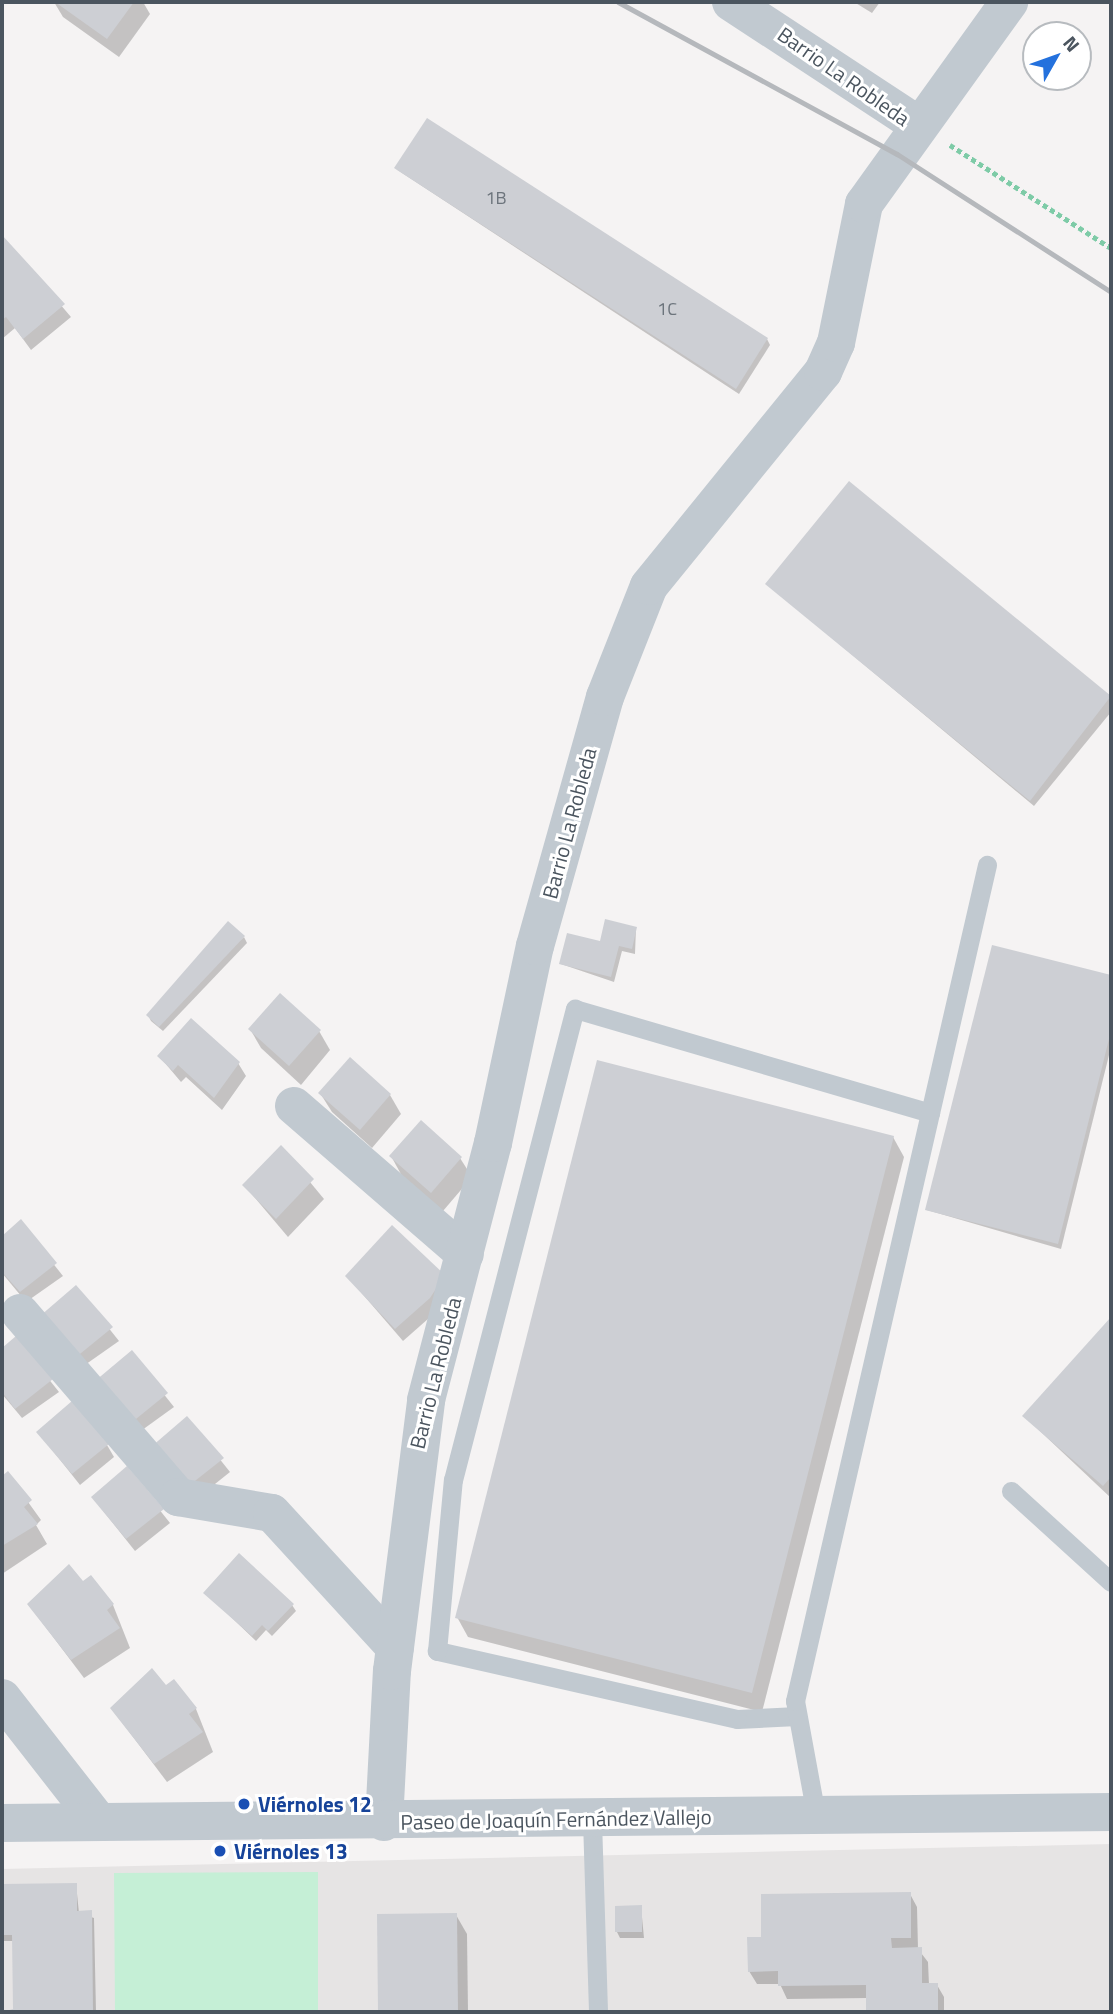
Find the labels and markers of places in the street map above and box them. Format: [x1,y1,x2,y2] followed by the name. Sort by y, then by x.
[258,1791,372,1817] place label: Viérnoles 12
[236,1796,252,1812] marker: Viérnoles 12
[234,1838,348,1864] place label: Viérnoles 13
[212,1843,228,1859] marker: Viérnoles 13

